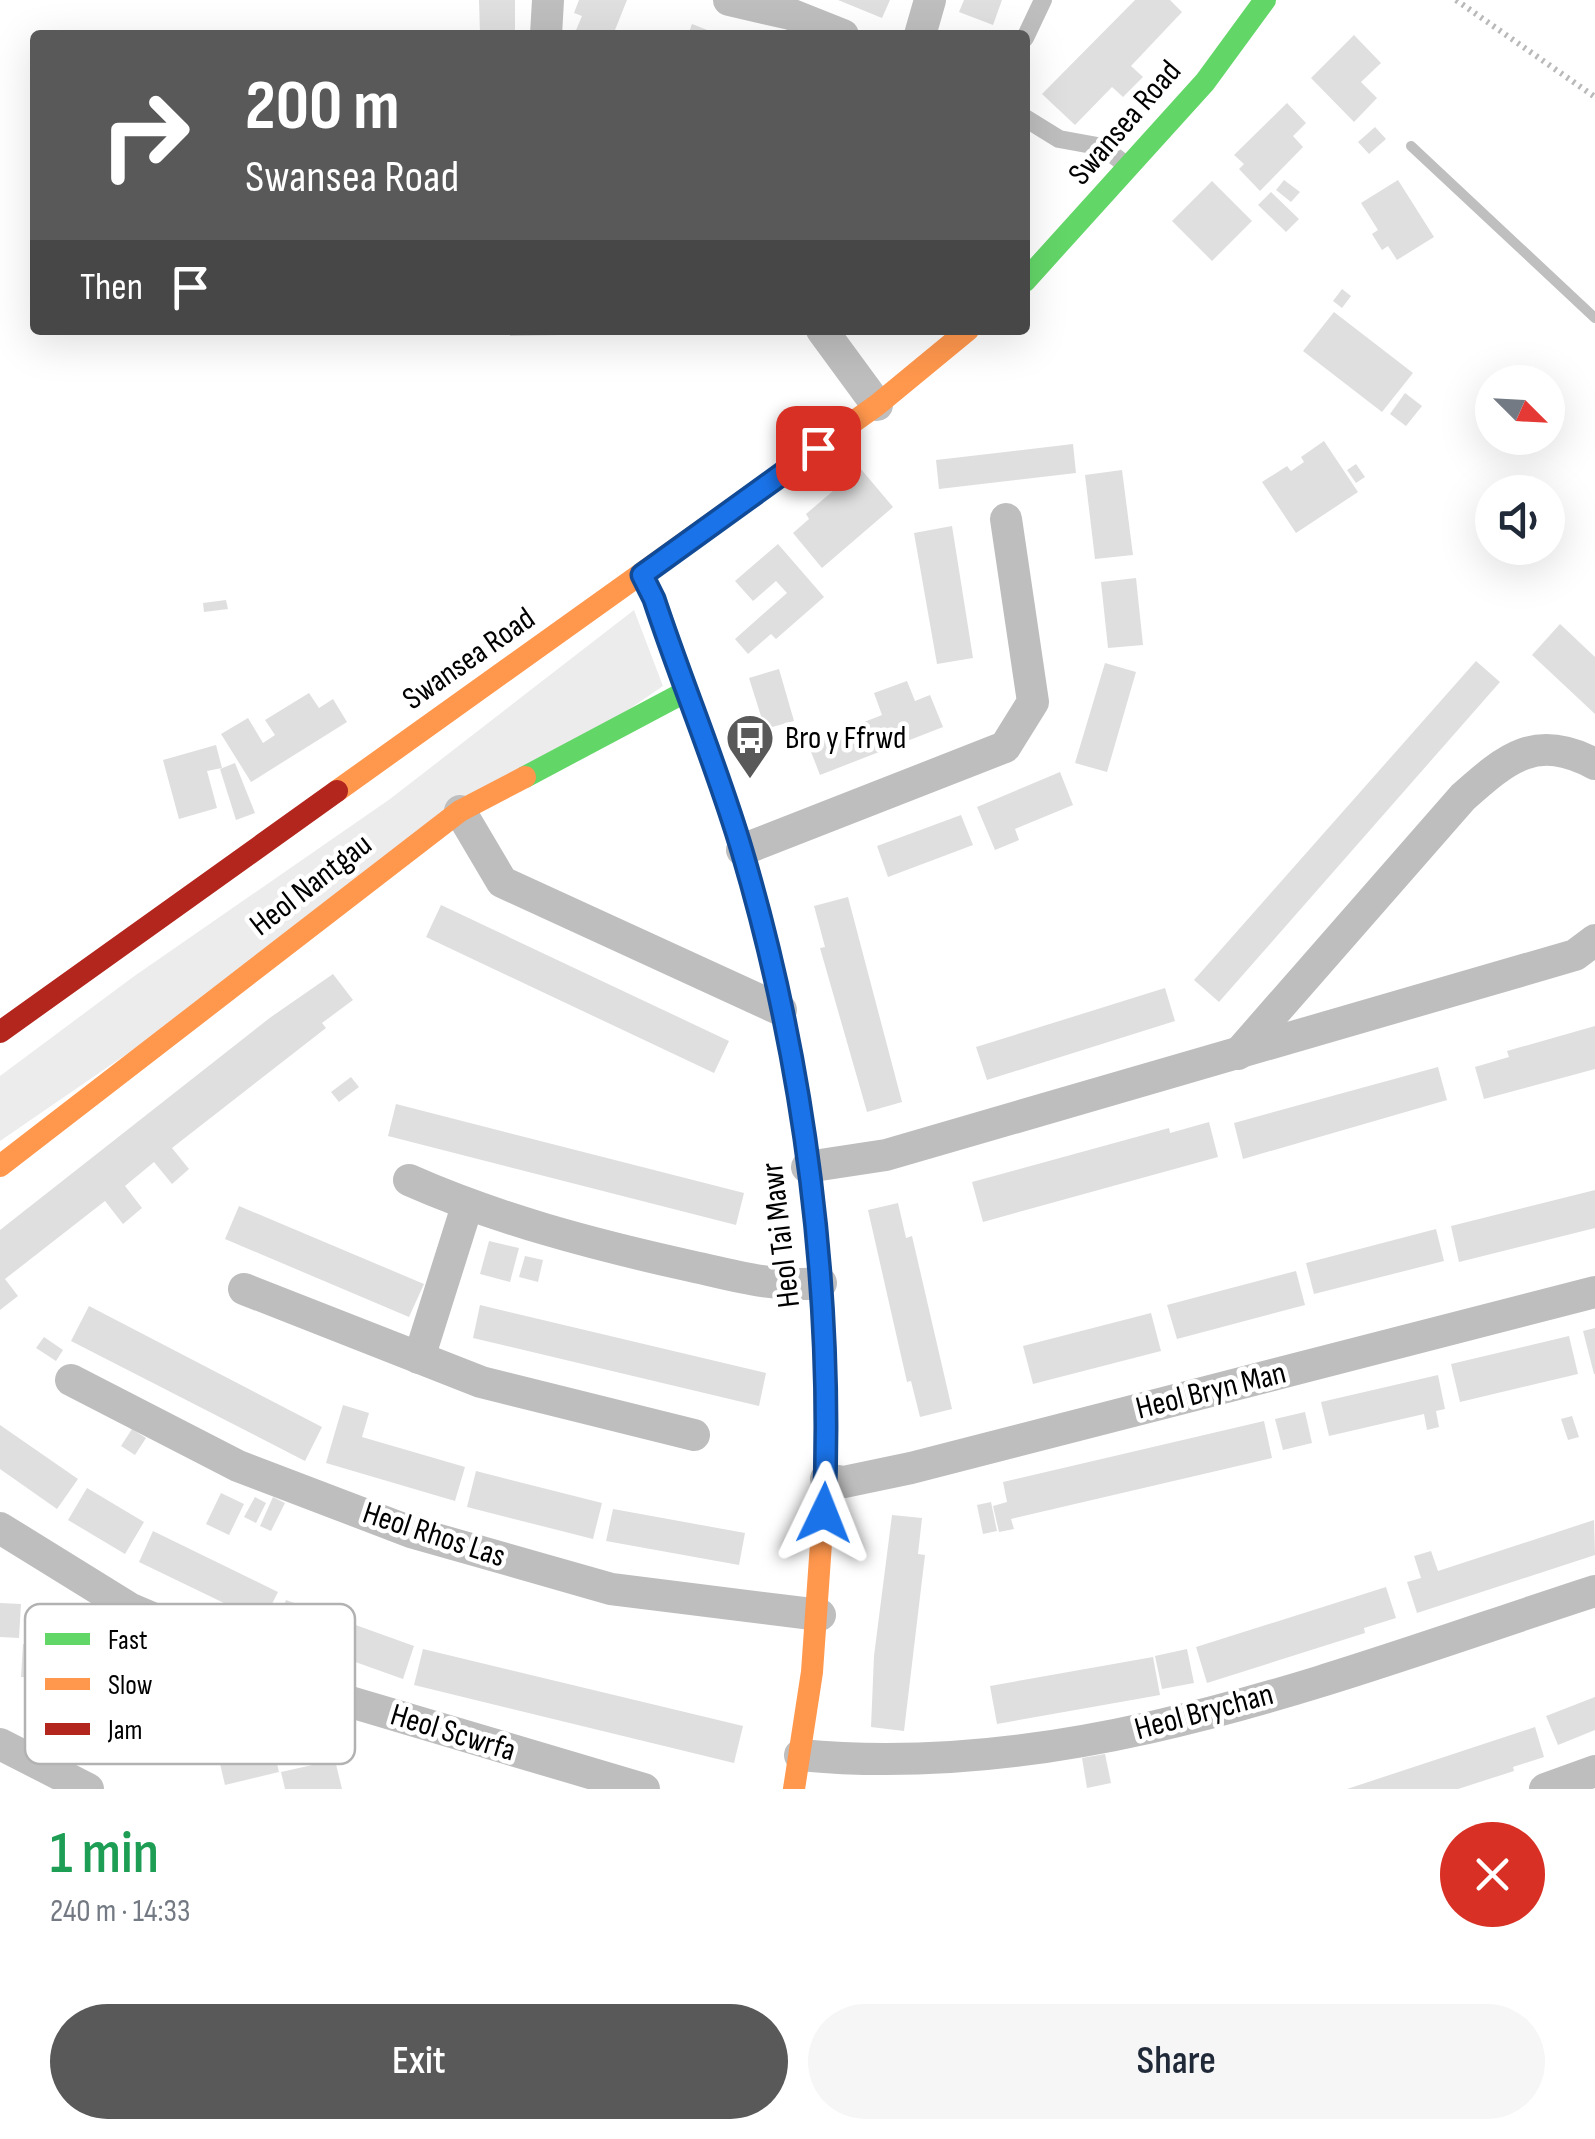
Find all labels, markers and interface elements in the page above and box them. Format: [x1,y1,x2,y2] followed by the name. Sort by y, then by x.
[1060,53,1190,193] street label: Swansea Road
[245,65,400,149] text: 200 m
[80,70,210,200] icon: right
[245,150,459,205] text: Swansea Road
[163,260,218,315] icon: arrive
[80,265,143,310] text: Then
[1475,365,1565,455] north arrow
[1475,365,1565,565] map controls
[776,406,861,491] pin
[791,421,846,476] icon: arrive
[1475,475,1565,565] button: sound
[395,599,543,719] street label: Swansea Road
[724,712,776,780] bus stop icon: Bro y Ffrwd
[785,719,906,758] place label: Bro y Ffrwd
[242,825,380,945] street label: Heol Nantgau
[753,1160,809,1310] street label: Heol Tai Mawr
[1132,1354,1290,1428] street label: Heol Bryn Man
[772,1461,876,1565] position arrow
[358,1494,510,1576] street label: Heol Rhos Las
[25,1604,355,1764] legend
[108,1624,147,1657] text: Fast
[108,1669,153,1702] text: Slow
[1131,1675,1277,1749] street label: Heol Brychan
[386,1696,520,1770] street label: Heol Scwrfa
[107,1714,143,1747] text: Jam
[50,1818,159,1890] text: 1 min
[1440,1822,1545,1927] button: close
[50,1892,190,1931] text: 240 m · 14:33
[50,2004,788,2119] button: Exit
[808,2004,1545,2119] button: Share

